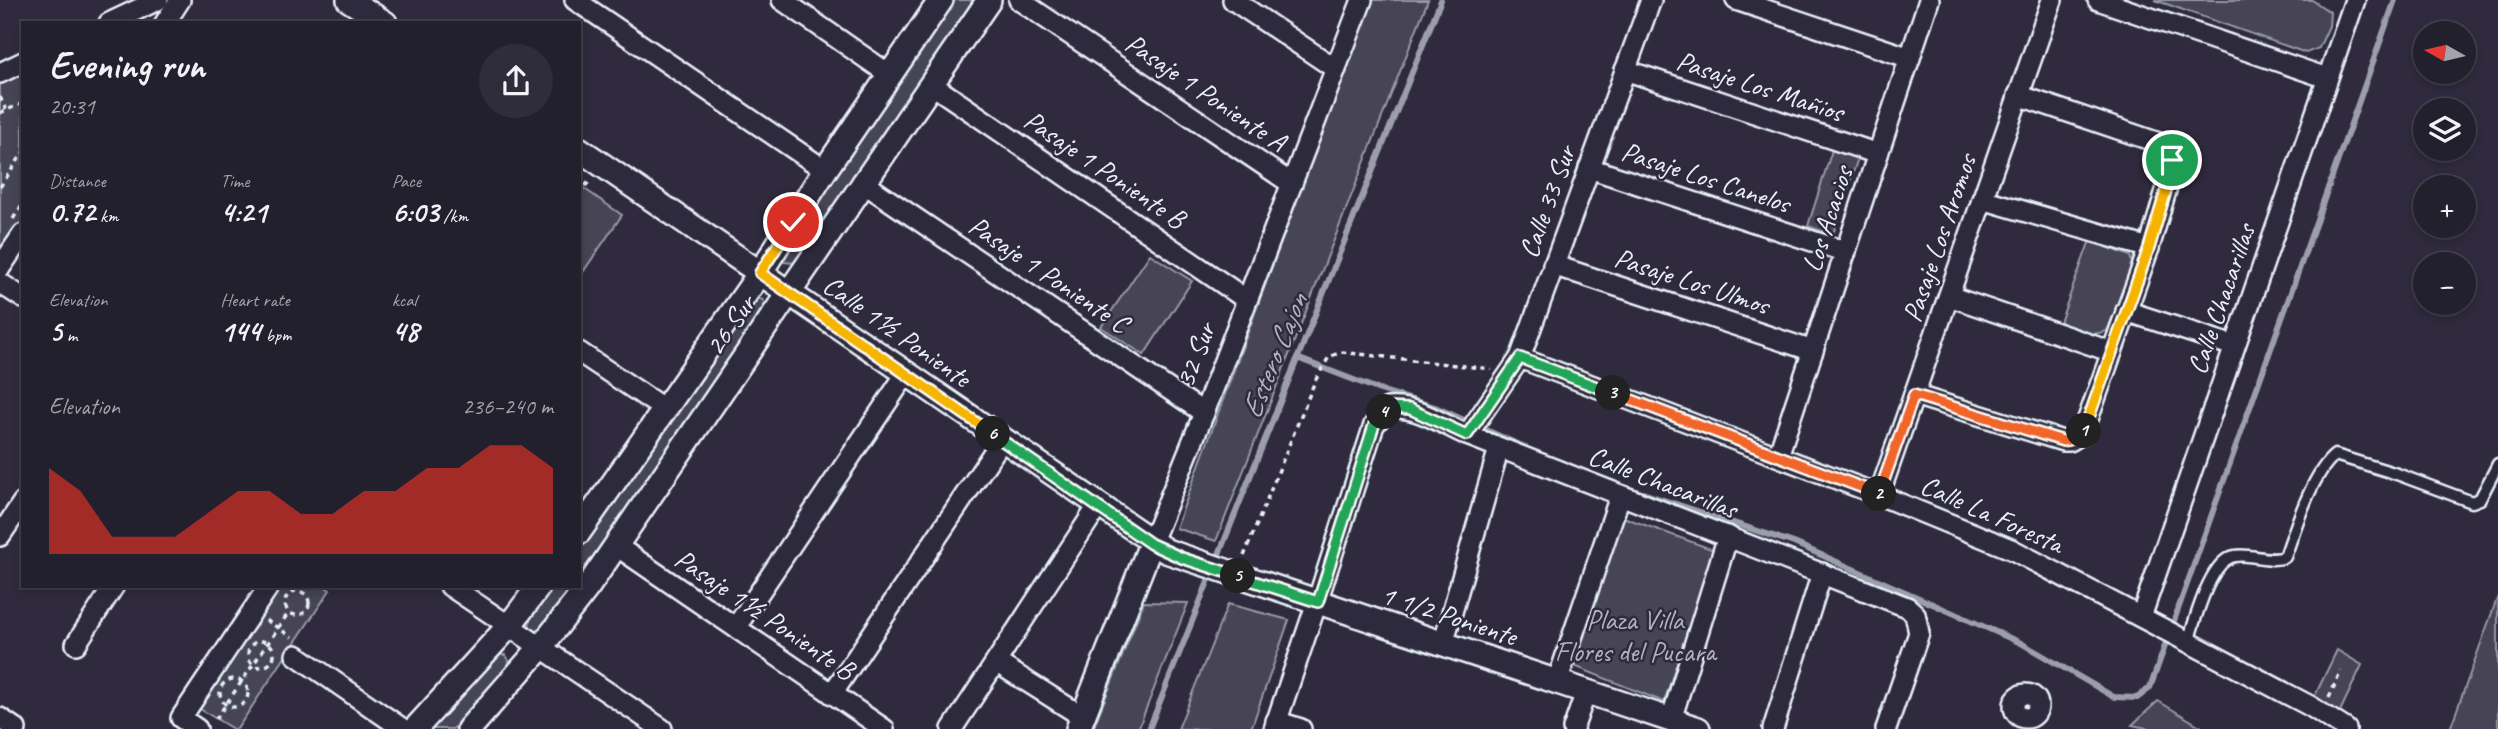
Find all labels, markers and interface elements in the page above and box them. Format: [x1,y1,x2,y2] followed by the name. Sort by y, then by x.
[2413,21,2476,84] north arrow
[2413,21,2476,315] map controls
[1119,25,1295,160] street label: Pasaje 1 Poniente A
[49,42,205,89] text: Evening run
[1672,43,1850,130] street label: Pasaje Los Mañios
[479,44,553,118] button: share
[49,92,95,121] text: 20:31
[2413,98,2476,161] button: layers
[1018,102,1194,237] street label: Pasaje 1 Poniente B
[2142,130,2202,190] pin
[1617,133,1797,221] street label: Pasaje Los Canelos
[1511,139,1584,263] street label: Calle 33 Sur
[2153,141,2191,179] icon: arrive
[1894,147,1985,326] street label: Pasaje Los Aromos
[1794,160,1861,276] street label: Los Acacios
[49,169,106,193] text: Distance
[220,169,249,193] text: Time
[392,169,421,193] text: Pace
[2413,175,2476,238] button: +
[763,192,823,252] pin
[49,193,95,231] text: 0.72
[220,193,267,231] text: 4:21
[392,193,439,231] text: 6:03
[774,203,812,241] icon: check
[95,204,119,228] text: km
[439,204,468,228] text: /km
[962,208,1138,342] street label: Pasaje 1 Poniente C
[2179,217,2264,379] street label: Calle Chacarillas
[1610,240,1776,323] street label: Pasaje Los Ulmos
[2413,252,2476,315] button: −
[816,267,979,396] street label: Calle 1½ Poniente
[697,286,765,362] street label: 26 Sur
[1232,286,1317,424] water label: Estero Cajon
[49,288,107,312] text: Elevation
[220,288,290,312] text: Heart rate
[392,288,417,312] text: kcal
[49,312,62,350] text: 5
[220,312,261,350] text: 144
[392,312,419,350] text: 48
[1167,315,1224,392] street label: 32 Sur
[62,323,77,347] text: m
[261,323,292,347] text: bpm
[1596,376,1630,410] pin: 3
[1608,380,1617,404] text: 3
[49,392,120,421] text: Elevation
[462,392,553,421] text: 236–240 m
[1366,394,1402,430] pin: 4
[1379,399,1388,423] text: 4
[2066,414,2102,448] pin: 1
[976,416,1010,452] pin: 6
[2079,418,2088,442] text: 1
[988,421,997,445] text: 6
[1584,438,1745,527] street label: Calle Chacarillas
[1915,467,2071,562] street label: Calle La Foresta
[1862,476,1896,512] pin: 2
[1874,481,1883,505] text: 2
[668,541,864,688] street label: Pasaje 1½ Poniente B
[1220,558,1256,594] pin: 5
[1233,563,1242,587] text: 5
[1377,577,1523,654] street label: 1 1/2 Poniente
[1555,602,1718,669] park label: Plaza Villa Flores del Pucara

